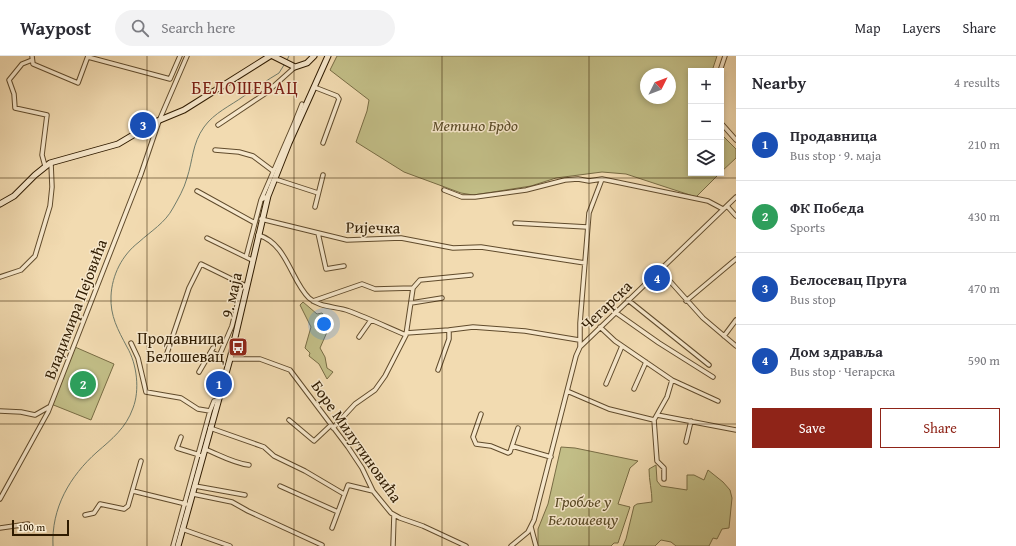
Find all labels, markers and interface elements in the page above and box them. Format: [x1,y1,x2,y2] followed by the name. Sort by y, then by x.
[115,10,395,46] search box
[20,14,91,42] text: Waypost
[129,17,151,39] icon: search
[161,17,235,38] text: Search here
[855,18,881,38] text: Map
[903,18,941,38] text: Layers
[963,18,996,38] text: Share
[640,68,676,104] north arrow
[688,68,724,176] map controls
[688,68,724,104] button: +
[752,70,806,95] text: Nearby
[954,73,1000,92] text: 4 results
[191,74,299,101] district label: БЕЛОШЕВАЦ
[688,104,724,140] button: −
[130,110,156,140] pin: 3
[432,113,518,137] park label: Метино Брдо
[790,125,877,146] text: Продавница
[762,135,768,154] text: 1
[968,135,1000,154] text: 210 m
[688,140,724,176] button: layers
[790,146,881,165] text: Bus stop · 9. маја
[790,197,864,218] text: ФК Победа
[762,207,768,226] text: 2
[968,207,1000,226] text: 430 m
[346,215,401,239] street label: Ријечка
[790,218,825,237] text: Sports
[37,235,113,383] street label: Владимира Пејовића
[644,263,670,293] pin: 4
[214,269,248,320] street label: 9. маја
[790,269,907,290] text: Белосевац Пруга
[575,274,637,336] street label: Чегарска
[762,279,768,298] text: 3
[968,279,1000,298] text: 470 m
[790,290,836,309] text: Bus stop
[314,314,334,334] your location
[137,326,224,368] place label: Продавница Белошевац
[227,336,249,358] bus stop icon: Продавница Белошевац
[790,341,883,362] text: Дом здравља
[762,351,768,370] text: 4
[968,351,1000,370] text: 590 m
[790,362,895,381] text: Bus stop · Чегарска
[70,369,96,399] pin: 2
[206,369,232,399] pin: 1
[306,375,408,507] street label: Боре Милутиновића
[752,408,872,448] button: Save
[880,408,1000,448] button: Share
[548,489,619,531] park label: Гробље у Белошевцу
[12,518,69,537] scale bar
[18,519,45,535] text: 100 m

